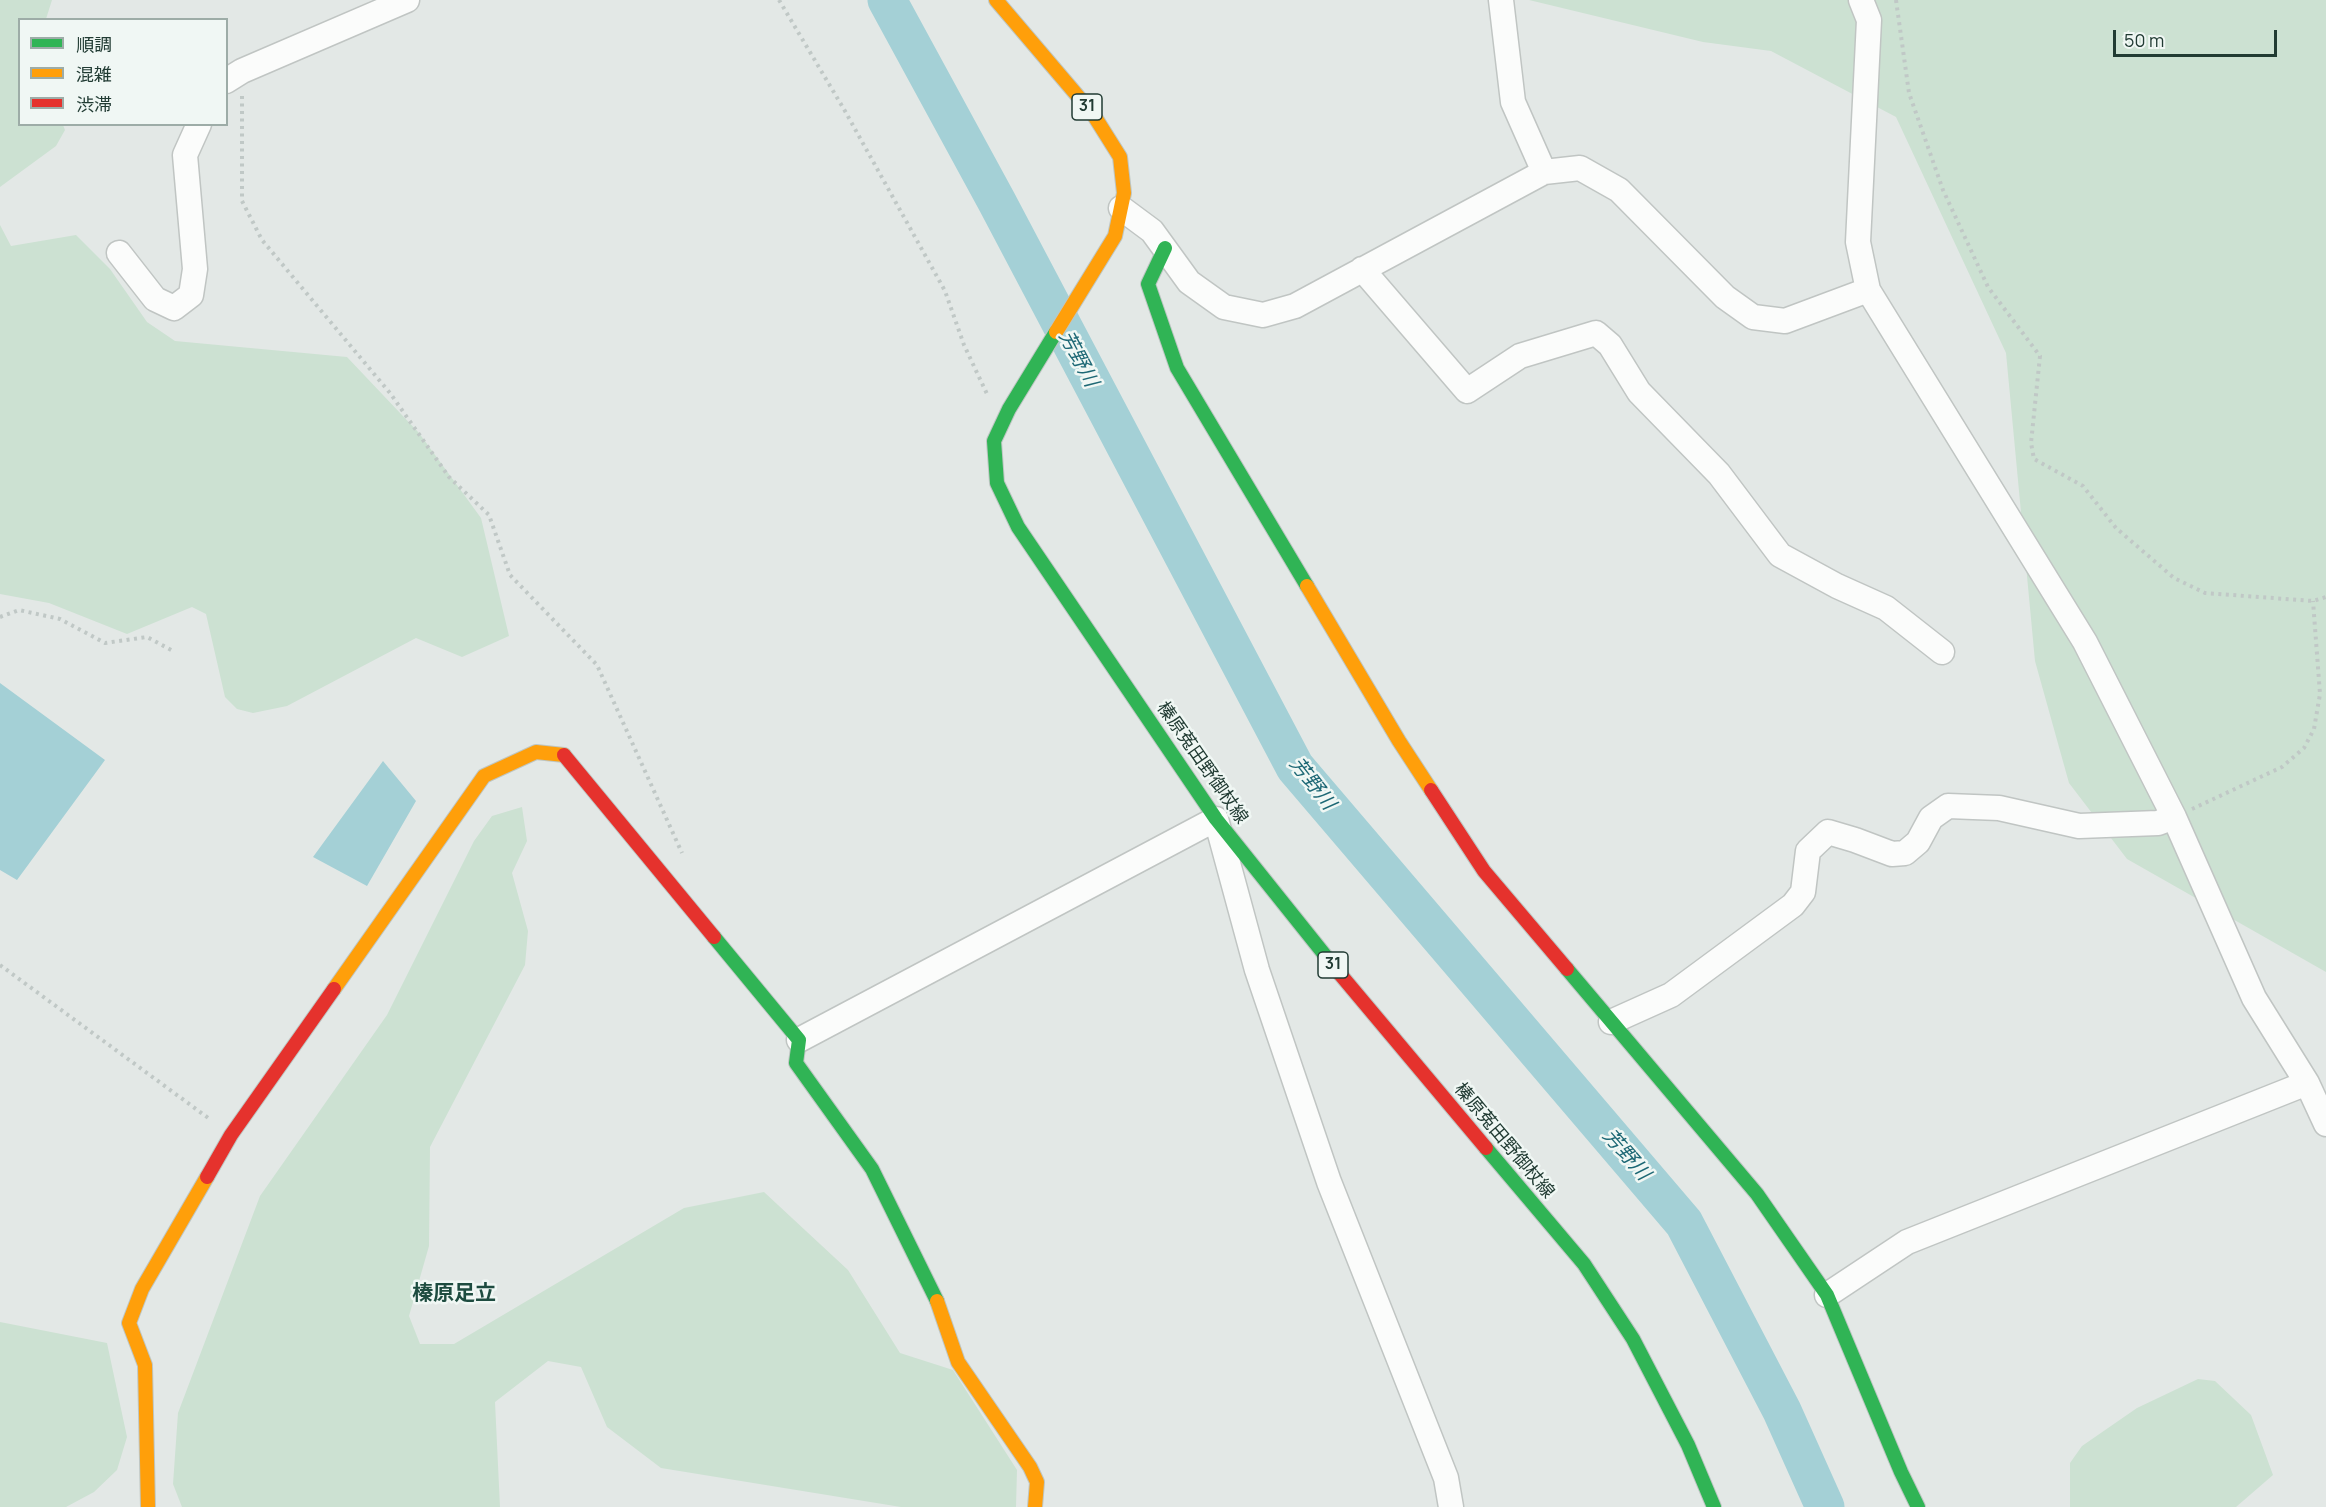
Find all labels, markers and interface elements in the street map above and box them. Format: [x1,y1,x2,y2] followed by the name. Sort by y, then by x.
[18,18,228,126] legend
[2116,18,2280,56] scale bar
[2124,28,2164,52] text: 50 m
[76,32,112,56] text: 順調
[76,62,112,86] text: 混雑
[76,92,112,116] text: 渋滞
[1072,94,1102,120] road number: 31
[1053,327,1103,391] water label: 芳野川
[1152,698,1252,828] street label: 榛原菟田野御杖線
[1284,753,1340,815] water label: 芳野川
[1318,952,1348,978] road number: 31
[1449,1079,1559,1203] street label: 榛原菟田野御杖線
[1597,1124,1655,1186] water label: 芳野川
[412,1281,496,1307] district label: 榛原足立

